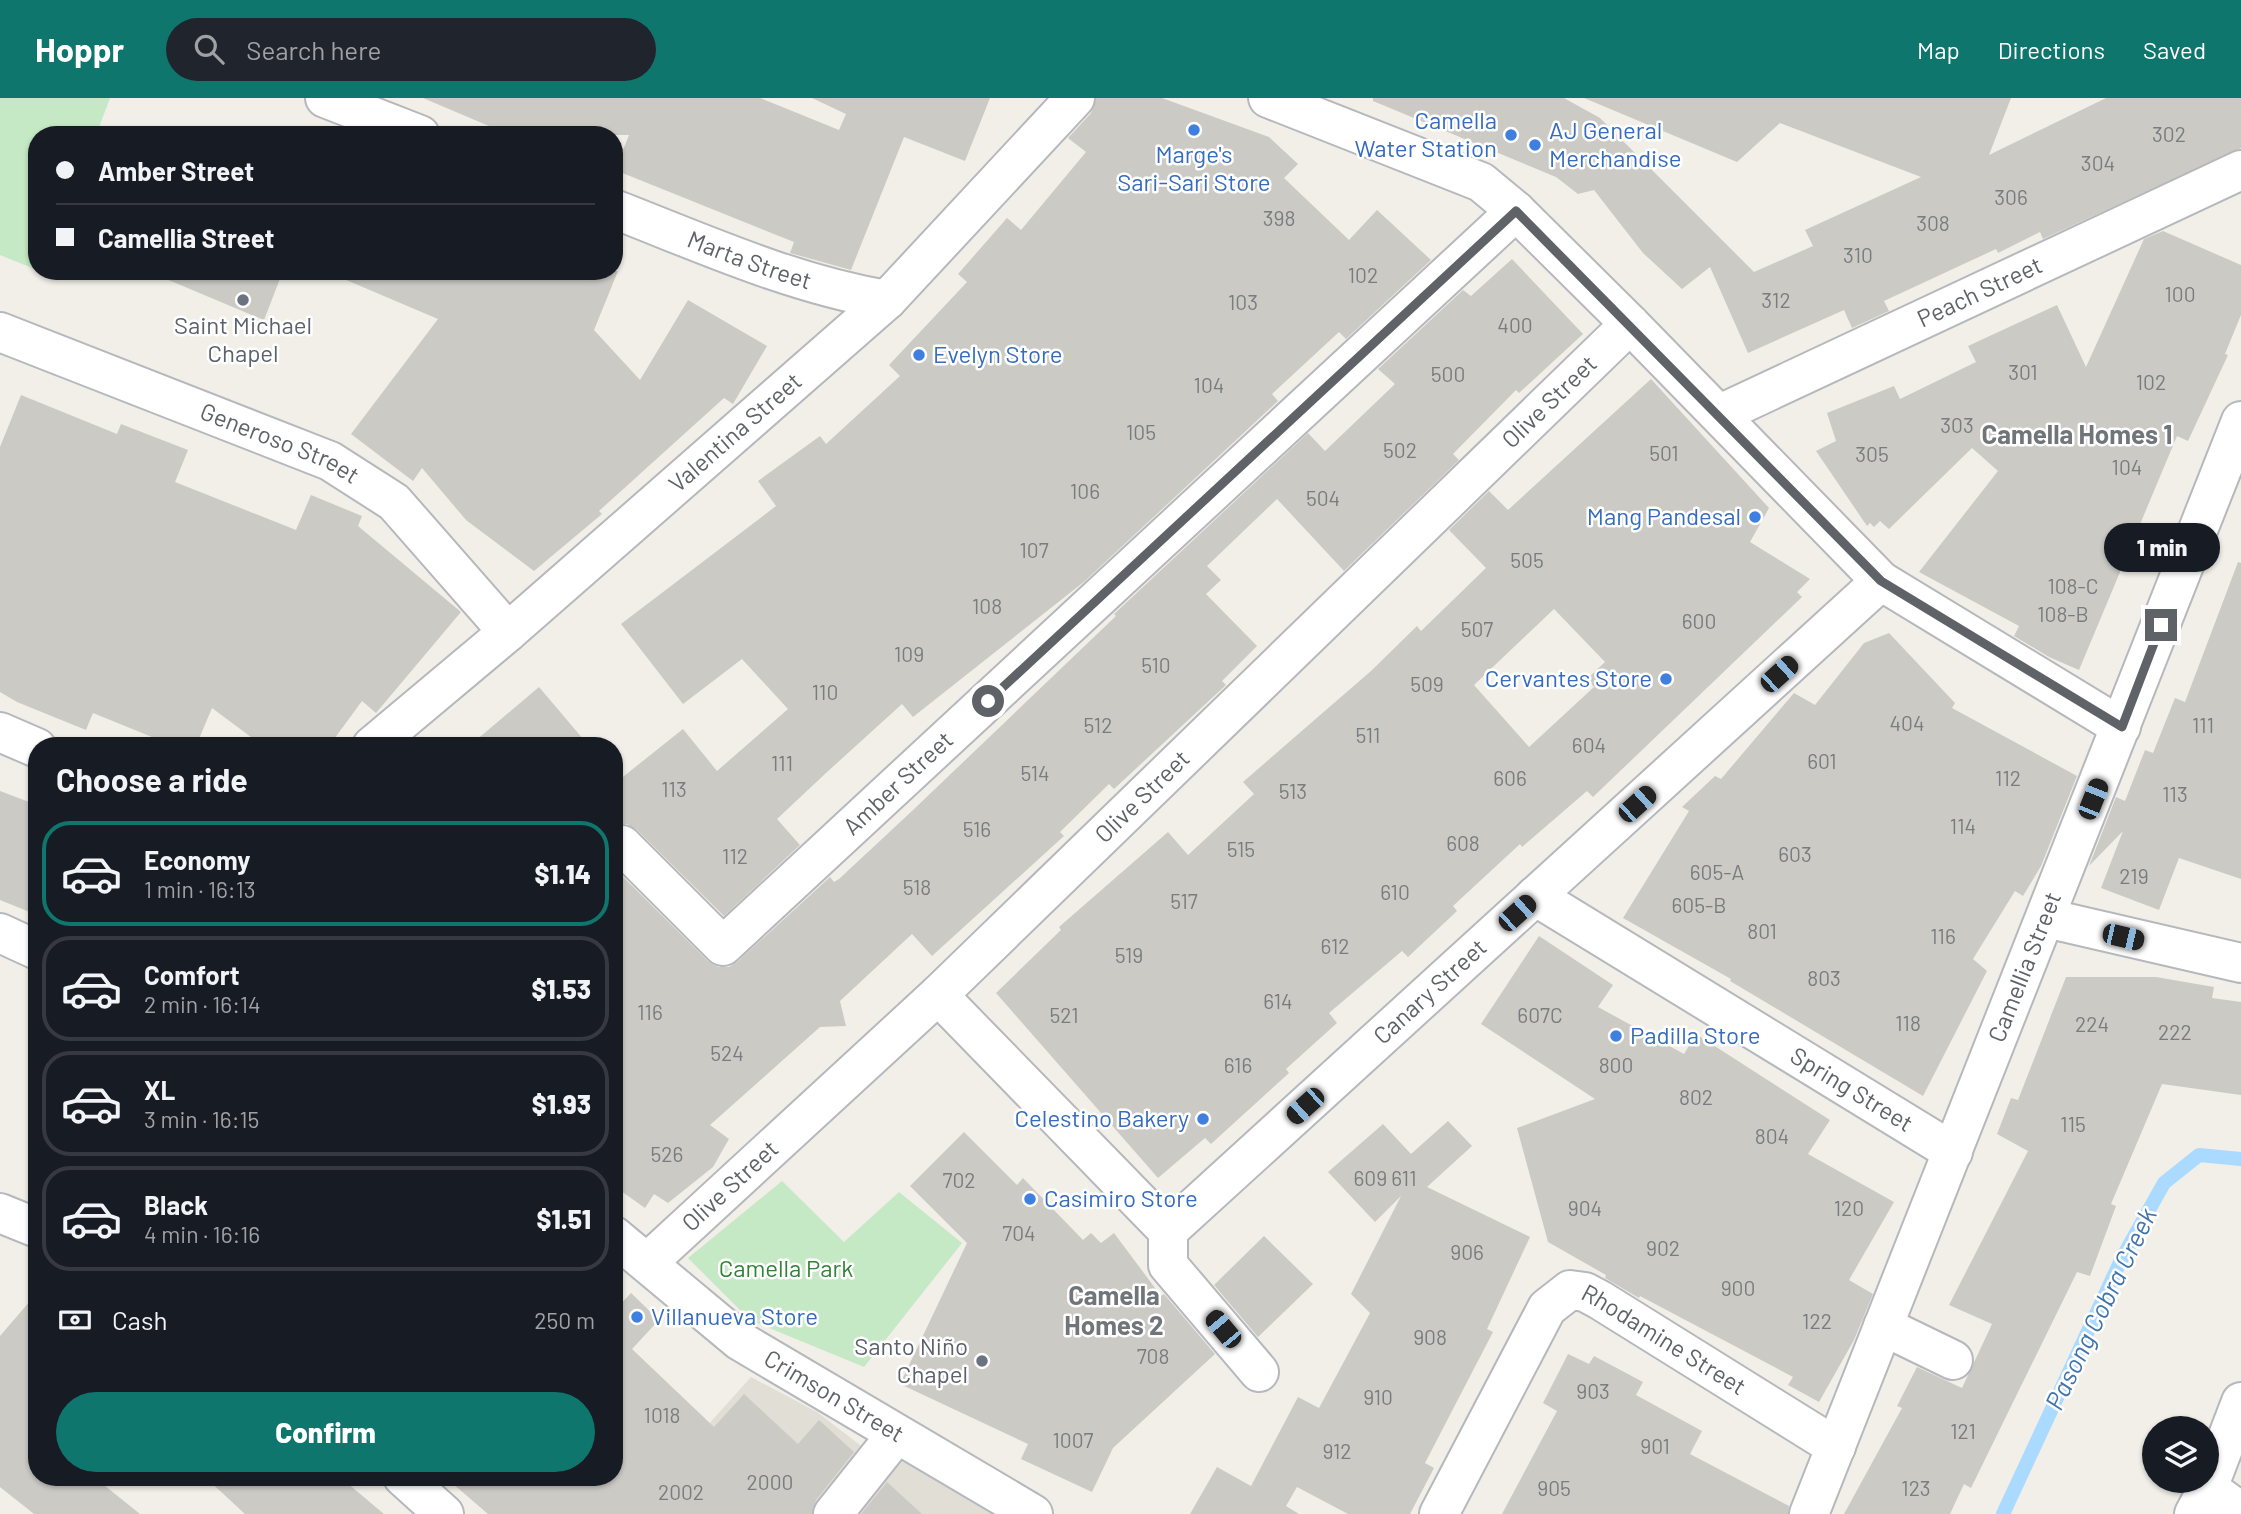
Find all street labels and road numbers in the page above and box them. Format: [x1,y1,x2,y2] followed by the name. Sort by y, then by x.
[684,224,815,295] street label: Marta Street
[1912,249,2046,333] street label: Peach Street
[1495,349,1602,453] street label: Olive Street
[662,366,807,497] street label: Valentina Street
[197,396,365,489] street label: Generoso Street
[836,724,958,840] street label: Amber Street
[1088,743,1195,848] street label: Olive Street
[1981,887,2066,1046] street label: Camellia Street
[1367,932,1492,1050] street label: Canary Street
[1786,1040,1919,1137] street label: Spring Street
[675,1133,784,1237] street label: Olive Street
[1577,1277,1752,1400] street label: Rhodamine Street
[760,1343,910,1448] street label: Crimson Street

